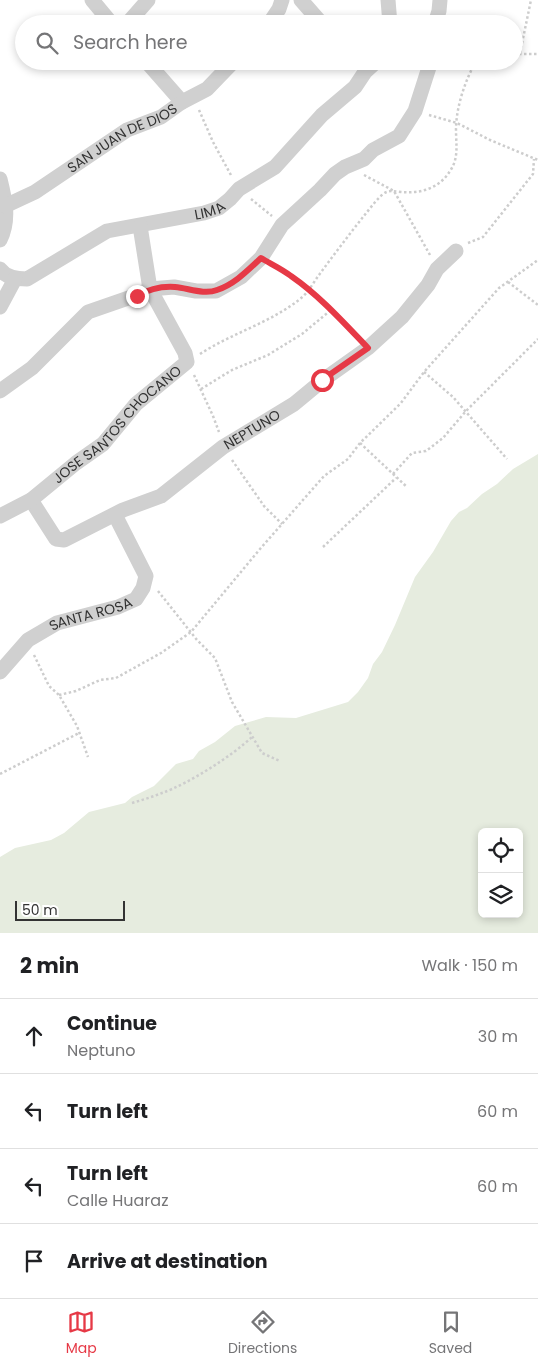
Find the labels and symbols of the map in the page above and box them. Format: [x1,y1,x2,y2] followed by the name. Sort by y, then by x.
[63,98,181,178] street label: SAN JUAN DE DIOS
[193,197,230,225] street label: LIMA
[126,285,149,308] route end
[49,361,186,488] street label: JOSE SANTOS CHOCANO
[311,369,334,392] route start
[220,405,284,454] street label: NEPTUNO
[45,592,135,636] street label: SANTA ROSA
[15,898,125,921] scale bar

